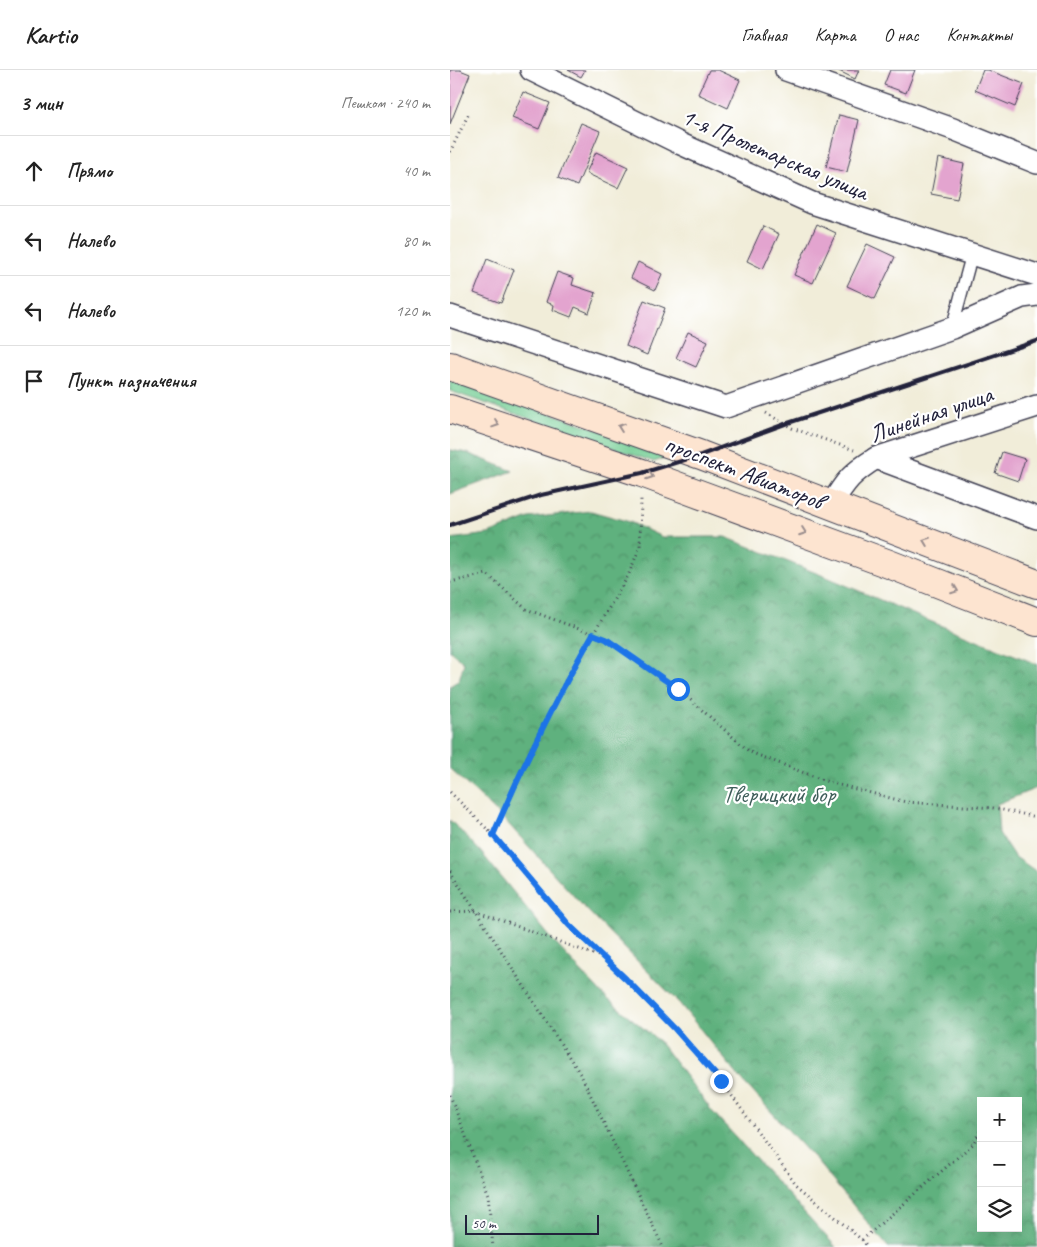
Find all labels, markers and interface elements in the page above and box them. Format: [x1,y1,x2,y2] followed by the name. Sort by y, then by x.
[25,20,77,50] text: Kartio
[742,24,787,46] text: Главная
[815,24,856,46] text: Карта
[884,24,919,46] text: О нас
[947,24,1012,46] text: Контакты
[20,90,63,116] text: 3 мин
[341,93,430,113] text: Пешком · 240 m
[677,101,875,208] street label: 1-я Пролетарская улица
[20,157,48,185] icon: ahead
[67,159,112,183] text: Прямо
[403,161,430,181] text: 40 m
[20,227,48,255] icon: left
[67,229,115,253] text: Налево
[403,231,430,251] text: 80 m
[20,297,48,325] icon: left
[67,299,115,323] text: Налево
[396,301,430,321] text: 120 m
[20,367,48,395] icon: arrive
[67,369,196,393] text: Пункт назначения
[866,379,998,449] street label: Линейная улица
[492,419,500,429] one-way arrow
[617,423,626,433] one-way arrow
[661,428,833,518] street label: проспект Авиаторов
[645,470,654,480] one-way arrow
[798,526,807,536] one-way arrow
[922,537,931,548] one-way arrow
[950,583,959,594] one-way arrow
[667,678,690,701] route start
[723,779,837,809] park label: Тверицкий бор
[710,1070,733,1093] route end
[977,1097,1022,1232] map controls
[977,1097,1022,1142] button: +
[977,1142,1022,1187] button: −
[977,1187,1022,1232] button: layers
[465,1212,599,1235] scale bar
[472,1215,496,1232] text: 50 m

